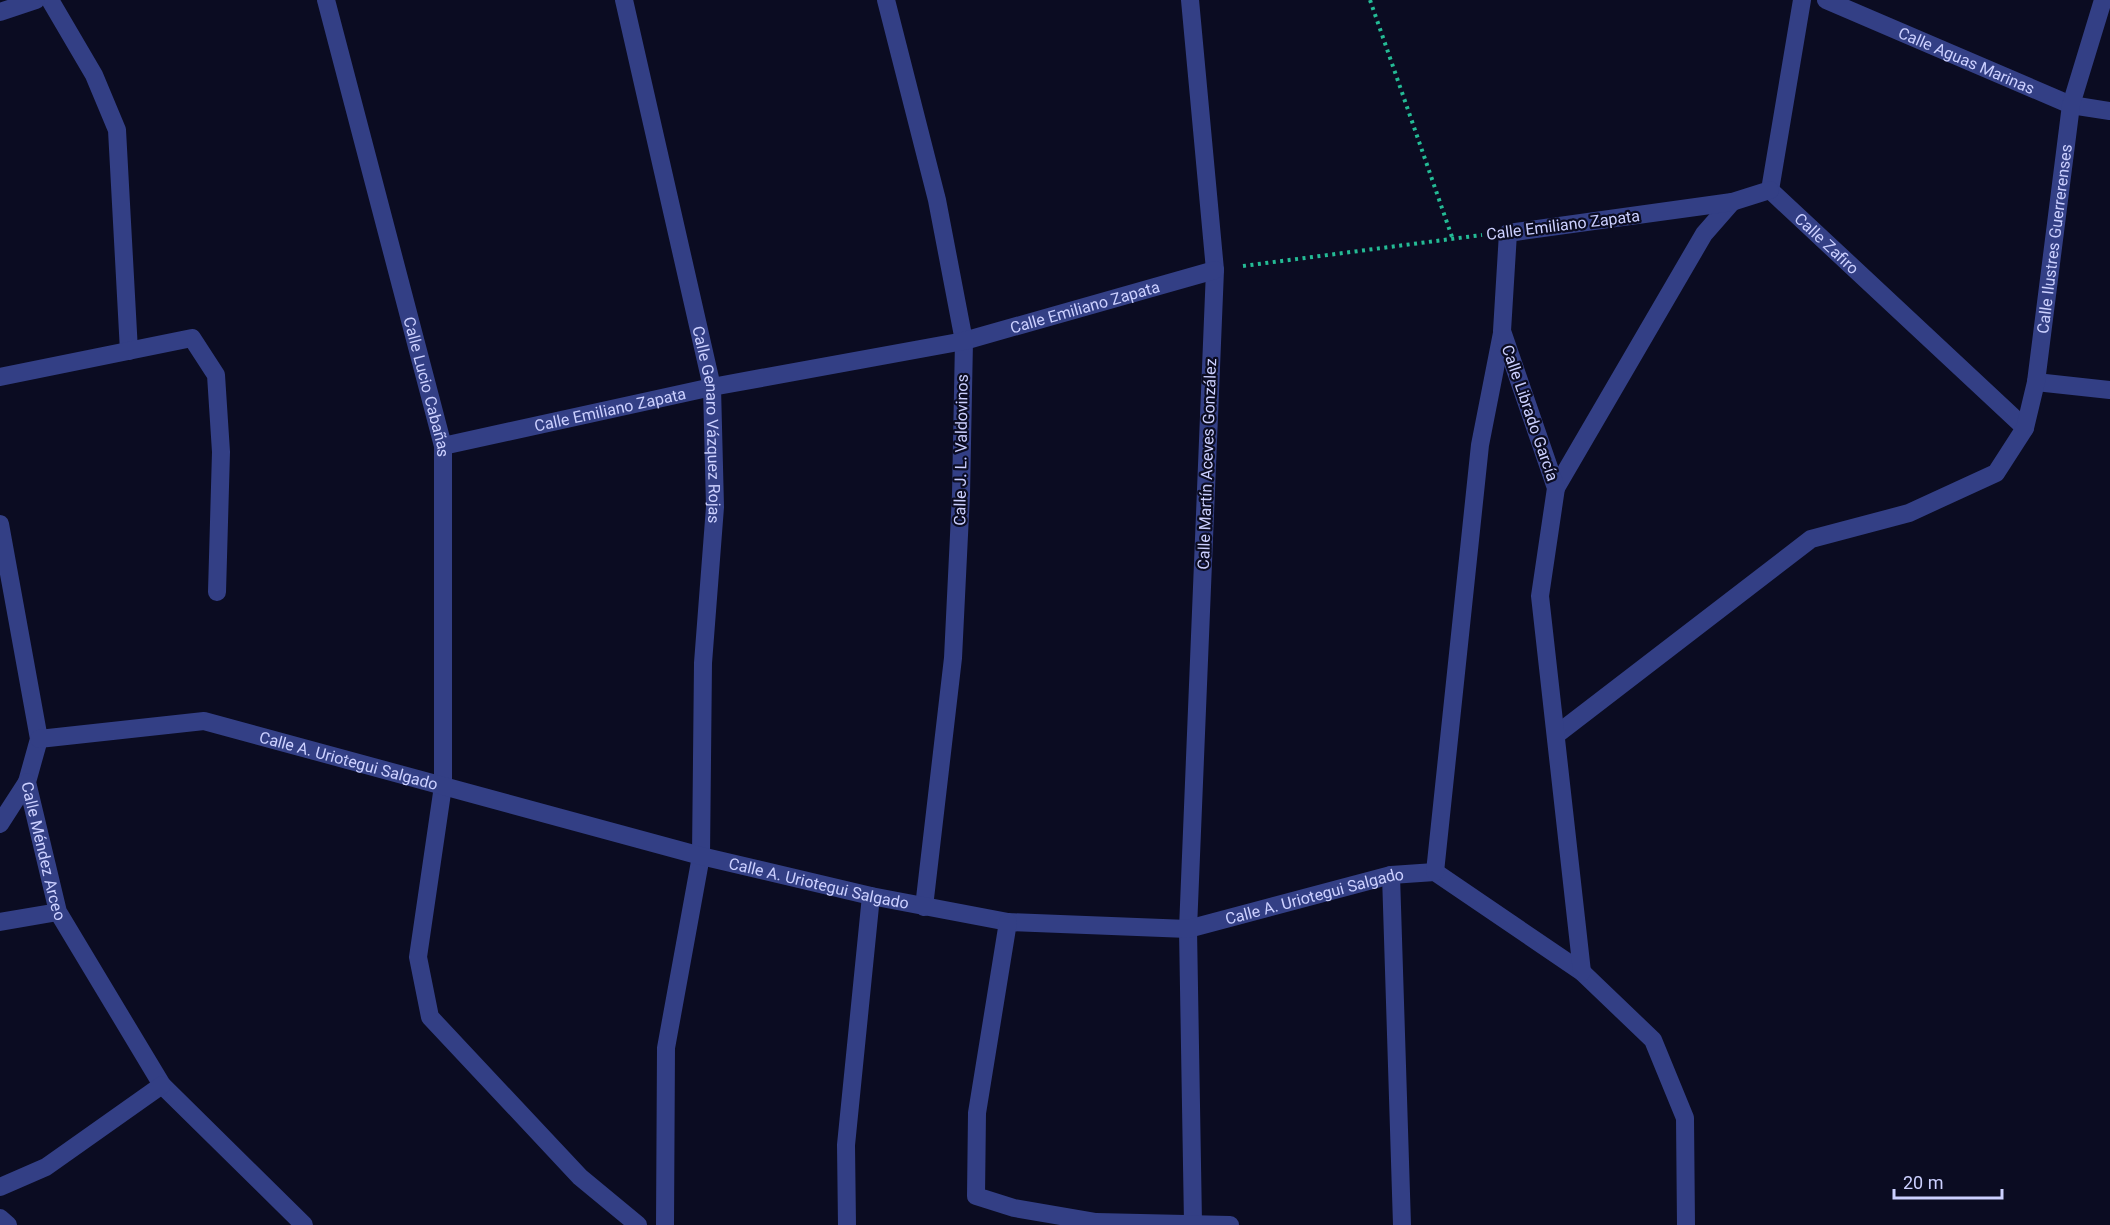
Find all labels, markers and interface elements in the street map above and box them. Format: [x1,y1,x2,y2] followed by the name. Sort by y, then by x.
[1896,23,2038,98] street label: Calle Aguas Marinas
[2033,143,2075,335] street label: Calle Ilustres Guerrerenses
[1485,206,1641,244] street label: Calle Emiliano Zapata
[1791,209,1863,278] street label: Calle Zafiro
[1008,277,1162,337] street label: Calle Emiliano Zapata
[400,315,453,457] street label: Calle Lucio Cabañas
[689,324,724,524] street label: Calle Genaro Vázquez Rojas
[1498,342,1562,484] street label: Calle Librado García
[1194,358,1220,570] street label: Calle Martín Aceves González
[950,374,972,526] street label: Calle J. L. Valdovinos
[532,384,688,435] street label: Calle Emiliano Zapata
[257,727,440,794] street label: Calle A. Uriotegui Salgado
[18,780,70,924] street label: Calle Méndez Arceo
[727,853,911,912] street label: Calle A. Uriotegui Salgado
[1223,865,1404,928] street label: Calle A. Uriotegui Salgado
[1894,1162,2002,1200] scale bar
[1903,1172,1943,1193] text: 20 m

